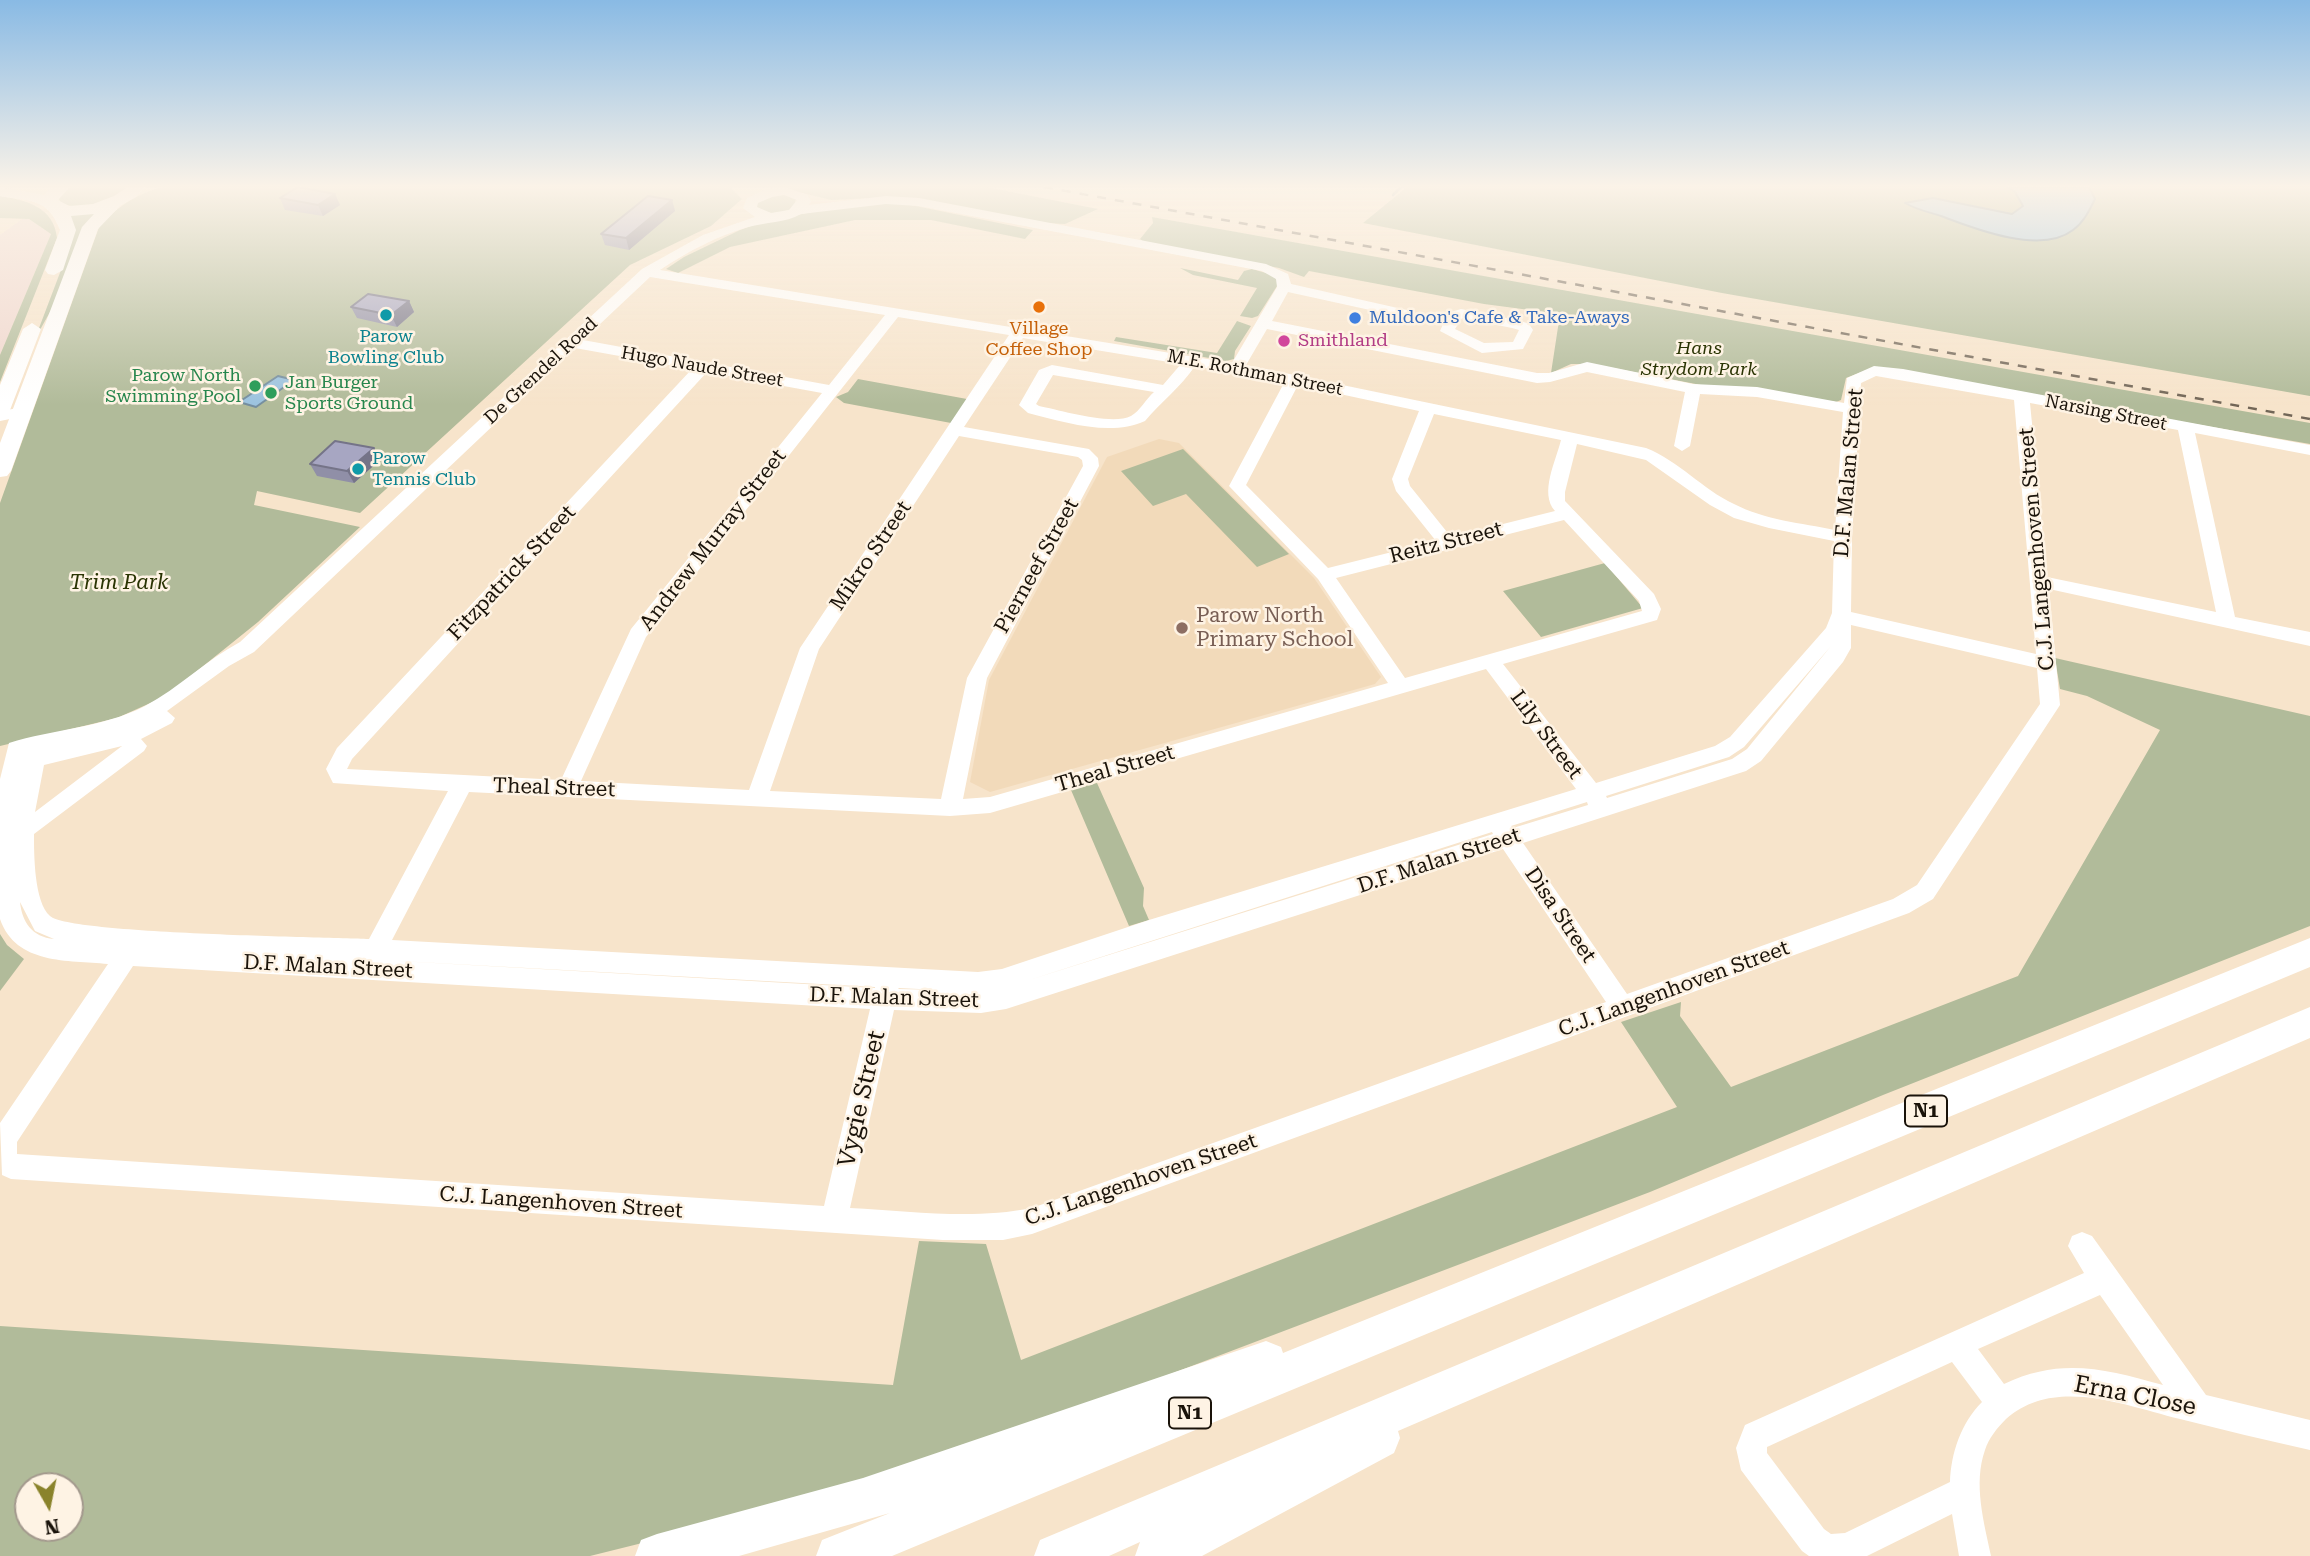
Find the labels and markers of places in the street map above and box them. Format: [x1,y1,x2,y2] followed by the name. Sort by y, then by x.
[1031,299,1047,315] marker: Village Coffee Shop
[378,307,394,323] marker: Parow Bowling Club
[1369,307,1630,329] place label: Muldoon's Cafe & Take-Aways
[1347,310,1363,326] marker: Muldoon's Cafe & Take-Aways
[986,318,1092,360] place label: Village Coffee Shop
[328,326,444,368] place label: Parow Bowling Club
[1298,330,1388,352] place label: Smithland
[1276,333,1292,349] marker: Smithland
[105,365,241,408] place label: Parow North Swimming Pool
[285,372,413,414] place label: Jan Burger Sports Ground
[247,378,263,394] marker: Parow North Swimming Pool
[263,385,279,401] marker: Jan Burger Sports Ground
[372,448,476,490] place label: Parow Tennis Club
[350,461,366,477] marker: Parow Tennis Club
[1196,603,1353,653] place label: Parow North Primary School
[1174,620,1190,636] marker: Parow North Primary School

